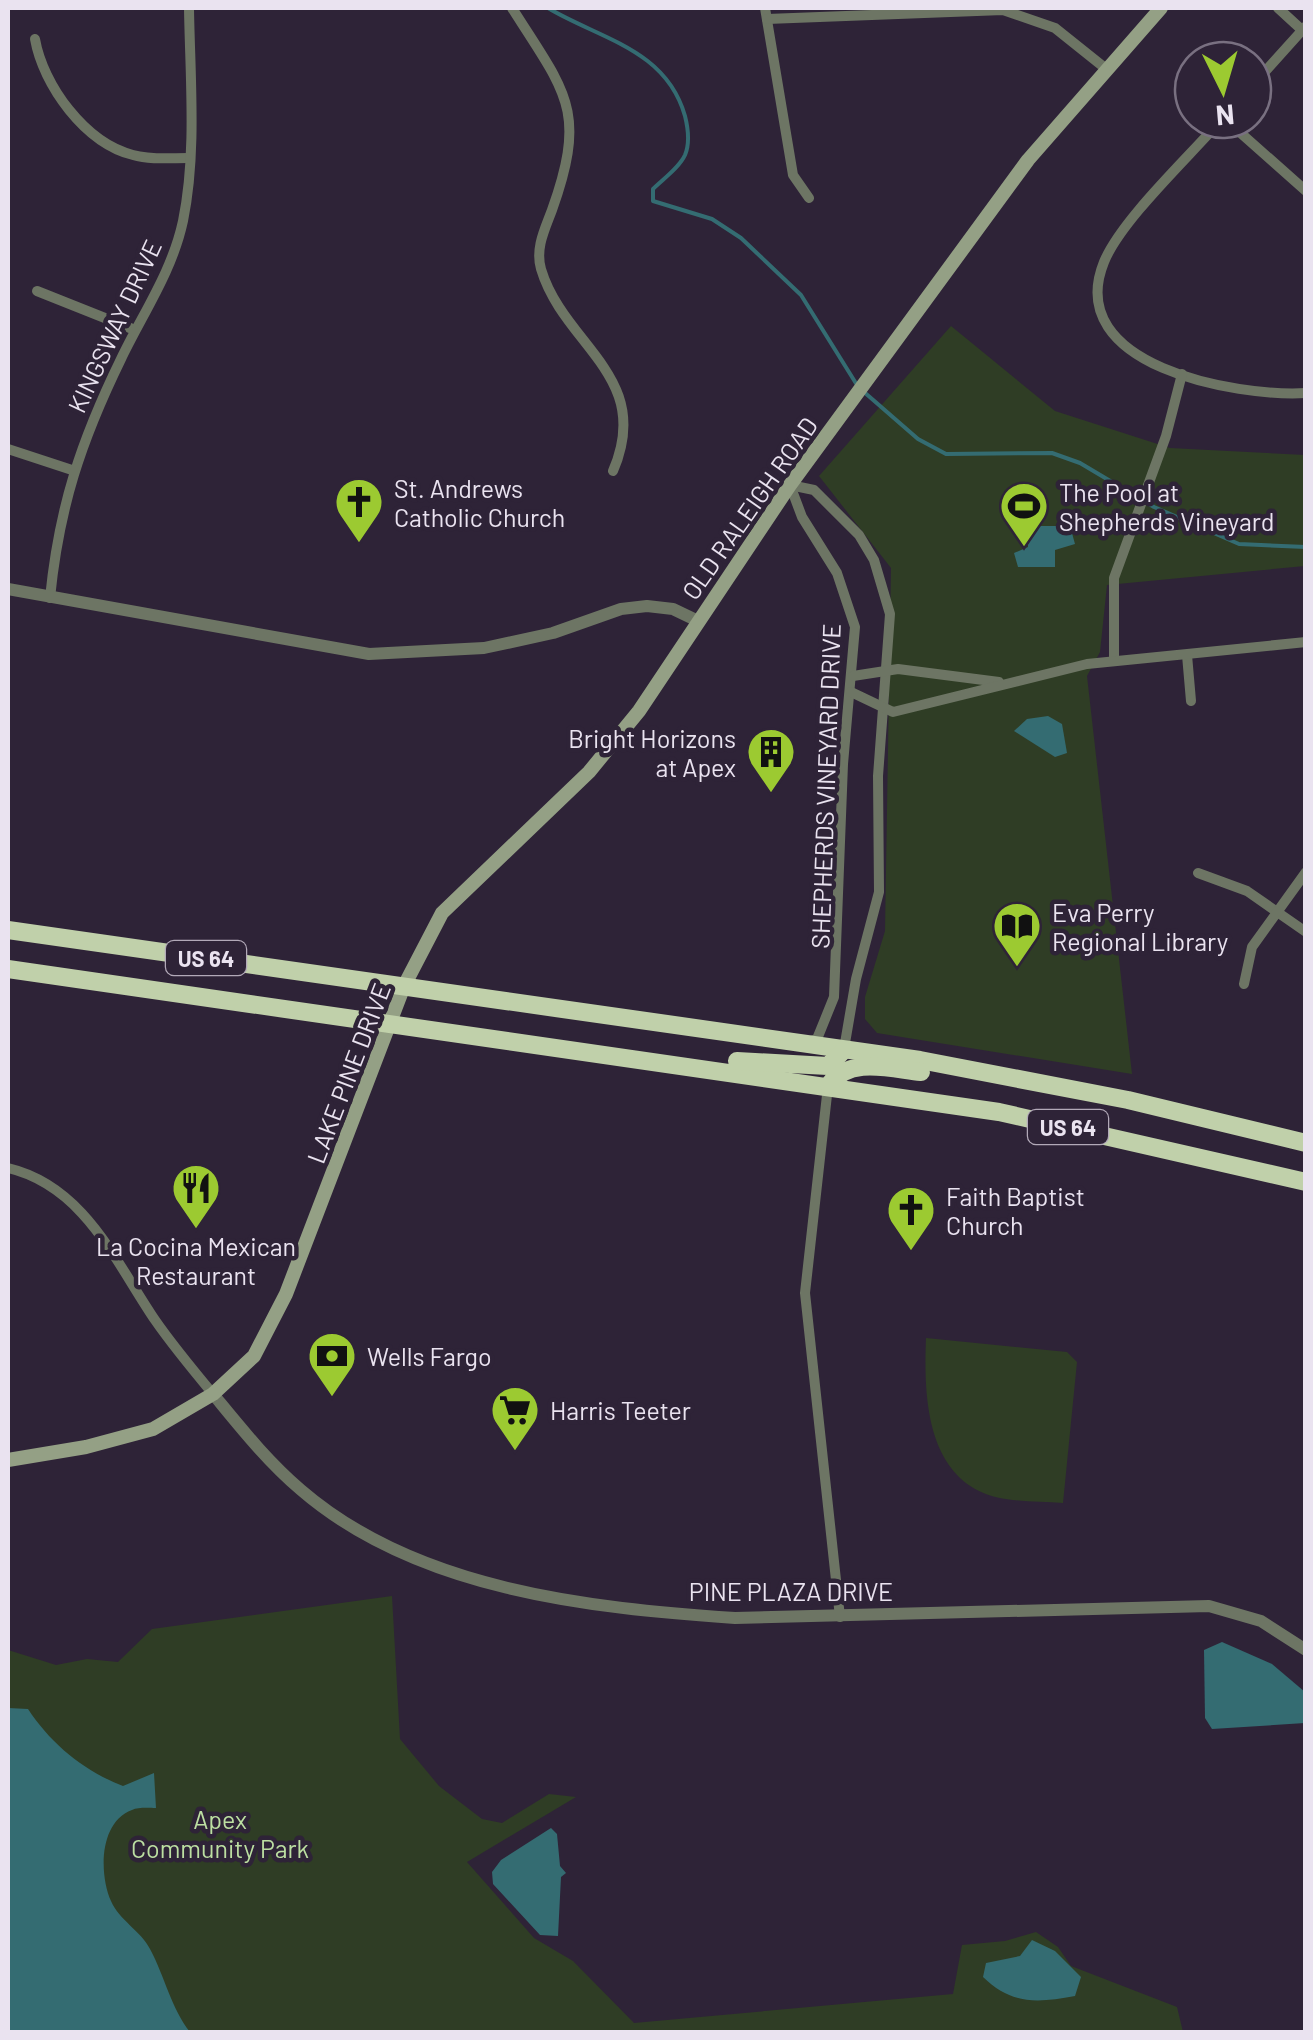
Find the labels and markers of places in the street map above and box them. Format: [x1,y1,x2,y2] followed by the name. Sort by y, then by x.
[394,473,565,532] place label: St. Andrews Catholic Church
[333,476,385,544] church icon: St. Andrews Catholic Church
[1059,477,1274,536] place label: The Pool at Shepherds Vineyard
[998,480,1050,548] sports icon: The Pool at Shepherds Vineyard
[568,723,736,782] place label: Bright Horizons at Apex
[745,726,797,794] building icon: Bright Horizons at Apex
[1052,897,1228,956] place label: Eva Perry Regional Library
[991,900,1043,968] library icon: Eva Perry Regional Library
[170,1162,222,1230] restaurant icon: La Cocina Mexican Restaurant
[946,1181,1085,1240] place label: Faith Baptist Church
[885,1184,937,1252] church icon: Faith Baptist Church
[96,1231,296,1290] place label: La Cocina Mexican Restaurant
[306,1330,358,1398] bank icon: Wells Fargo
[367,1341,492,1371] place label: Wells Fargo
[489,1384,541,1452] supermarket icon: Harris Teeter
[550,1395,691,1425] place label: Harris Teeter

